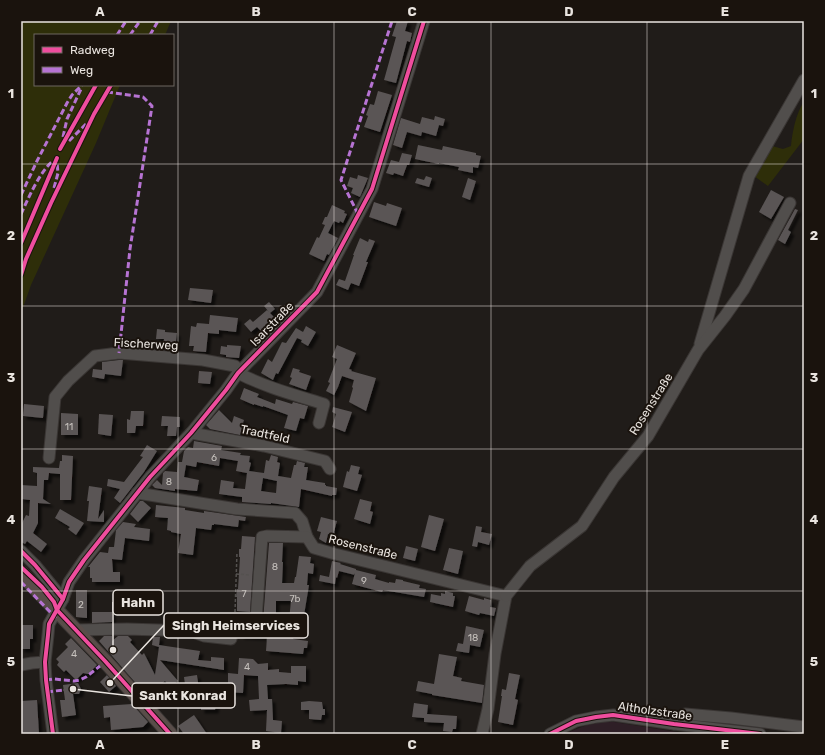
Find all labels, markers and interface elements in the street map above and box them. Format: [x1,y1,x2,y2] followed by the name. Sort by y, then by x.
[95,4,105,19] text: A
[251,4,261,19] text: B
[407,4,417,19] text: C
[564,4,574,19] text: D
[721,4,729,19] text: E
[34,34,174,86] legend
[70,43,115,57] text: Radweg
[70,63,93,77] text: Weg
[8,86,14,101] text: 1
[811,86,817,101] text: 1
[7,228,15,243] text: 2
[810,228,818,243] text: 2
[247,299,297,349] street label: Isarstraße
[113,335,179,353] street label: Fischerweg
[7,370,16,385] text: 3
[626,370,676,438] street label: Rosenstraße
[810,370,819,385] text: 3
[65,421,73,433] house number: 11
[239,422,291,446] street label: Tradtfeld
[211,452,217,464] house number: 6
[166,476,172,488] house number: 8
[7,512,16,527] text: 4
[810,512,819,527] text: 4
[327,532,399,562] street label: Rosenstraße
[272,561,278,573] house number: 8
[361,575,367,587] house number: 9
[241,588,247,600] house number: 7
[113,590,163,615] callout: Hahn
[289,593,301,605] house number: 7b
[121,595,155,610] text: Hahn
[78,599,84,611] house number: 2
[164,613,308,638] callout: Singh Heimservices
[172,618,300,633] text: Singh Heimservices
[468,632,478,644] house number: 18
[71,648,77,660] house number: 4
[7,654,15,669] text: 5
[810,654,818,669] text: 5
[244,661,250,673] house number: 4
[132,683,235,708] callout: Sankt Konrad
[139,688,227,703] text: Sankt Konrad
[617,699,693,723] street label: Altholzstraße
[95,737,105,752] text: A
[251,737,261,752] text: B
[407,737,417,752] text: C
[564,737,574,752] text: D
[721,737,729,752] text: E

